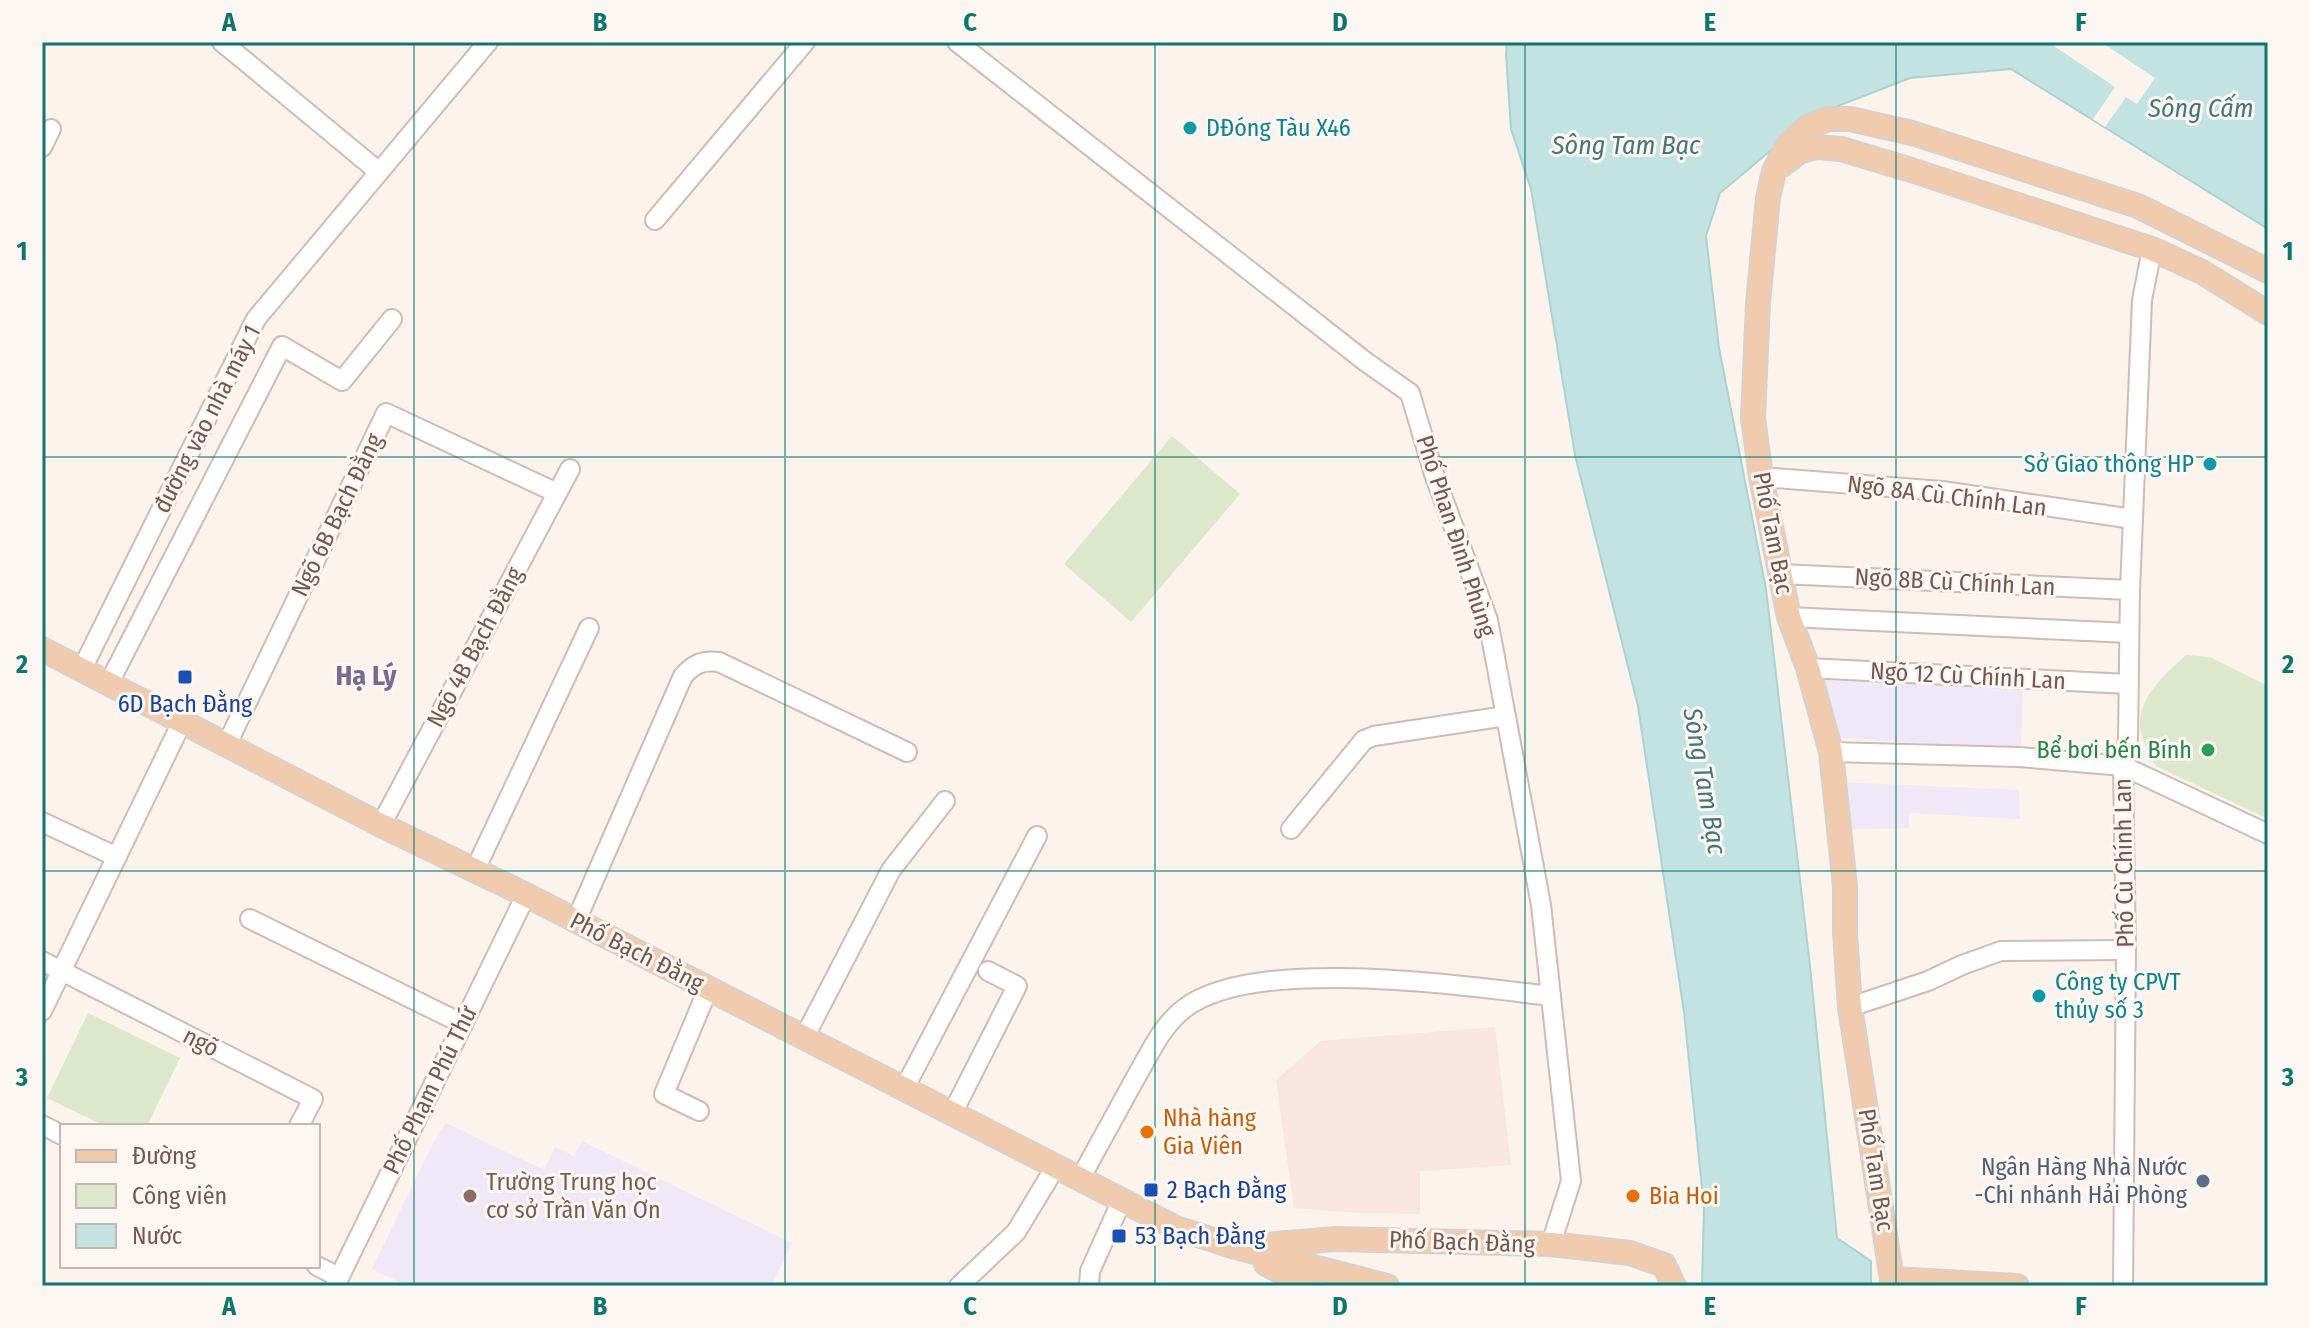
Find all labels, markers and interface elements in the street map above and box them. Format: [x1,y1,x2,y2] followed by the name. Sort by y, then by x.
[221,7,237,38] text: A
[593,7,608,38] text: B
[963,7,977,38] text: C
[1332,7,1348,38] text: D
[1704,7,1716,38] text: E
[2075,7,2087,38] text: F
[2147,93,2254,124] water label: Sông Cấm
[1206,114,1351,142] place label: DĐóng Tàu X46
[1181,119,1199,137] marker: DĐóng Tàu X46
[1551,130,1701,161] water label: Sông Tam Bạc
[17,236,28,267] text: 1
[2283,236,2294,267] text: 1
[148,320,266,518] street label: đường vào nhà máy 1
[285,428,389,601] street label: Ngõ 6B Bạch Đằng
[1410,432,1502,641] street label: Phố Phan Đình Phùng
[2024,450,2194,478] place label: Sở Giao thông HP
[2201,455,2219,473] marker: Sở Giao thông HP
[1747,470,1799,596] street label: Phố Tam Bạc
[1846,470,2048,522] street label: Ngõ 8A Cù Chính Lan
[420,561,529,732] street label: Ngõ 4B Bạch Đằng
[1854,563,2056,601] street label: Ngõ 8B Cù Chính Lan
[15,649,28,680] text: 2
[2281,649,2294,680] text: 2
[1870,657,2066,695] street label: Ngõ 12 Cù Chính Lan
[336,659,397,692] district label: Hạ Lý
[176,668,194,686] marker: 6D Bạch Đằng
[118,689,253,718] place label: 6D Bạch Đằng
[1676,704,1733,858] water label: Sông Tam Bạc
[2037,734,2192,764] place label: Bể bơi bến Bính
[2199,741,2217,759] marker: Bể bơi bến Bính
[2109,778,2139,948] street label: Phố Cù Chính Lan
[566,905,710,998] street label: Phố Bạch Đằng
[2055,968,2181,1024] place label: Công ty CPVT thủy số 3
[2030,987,2048,1005] marker: Công ty CPVT thủy số 3
[377,1001,483,1179] street label: Phố Phạm Phú Thứ
[179,1021,223,1063] street label: ngõ
[15,1062,28,1093] text: 3
[2281,1062,2294,1093] text: 3
[1163,1104,1257,1160] place label: Nhà hàng Gia Viên
[1852,1107,1900,1233] street label: Phố Tam Bạc
[1138,1123,1156,1141] marker: Nhà hàng Gia Viên
[60,1124,320,1268] legend
[132,1142,197,1170] text: Đường
[1975,1153,2188,1209] place label: Ngân Hàng Nhà Nước -Chi nhánh Hải Phòng
[486,1168,661,1224] place label: Trường Trung học cơ sở Trần Văn Ơn
[2194,1172,2212,1190] marker: Ngân Hàng Nhà Nước -Chi nhánh Hải Phòng
[1167,1175,1287,1204] place label: 2 Bạch Đằng
[1142,1181,1160,1199] marker: 2 Bạch Đằng
[132,1182,227,1210] text: Công viên
[1649,1182,1719,1210] place label: Bia Hoi
[461,1187,479,1205] marker: Trường Trung học cơ sở Trần Văn Ơn
[1624,1187,1642,1205] marker: Bia Hoi
[1135,1221,1266,1250] place label: 53 Bạch Đằng
[132,1222,182,1250] text: Nước
[1388,1224,1536,1259] street label: Phố Bạch Đằng
[1110,1227,1128,1245] marker: 53 Bạch Đằng
[221,1291,237,1322] text: A
[593,1291,608,1322] text: B
[963,1291,977,1322] text: C
[1332,1291,1348,1322] text: D
[1704,1291,1716,1322] text: E
[2075,1291,2087,1322] text: F

